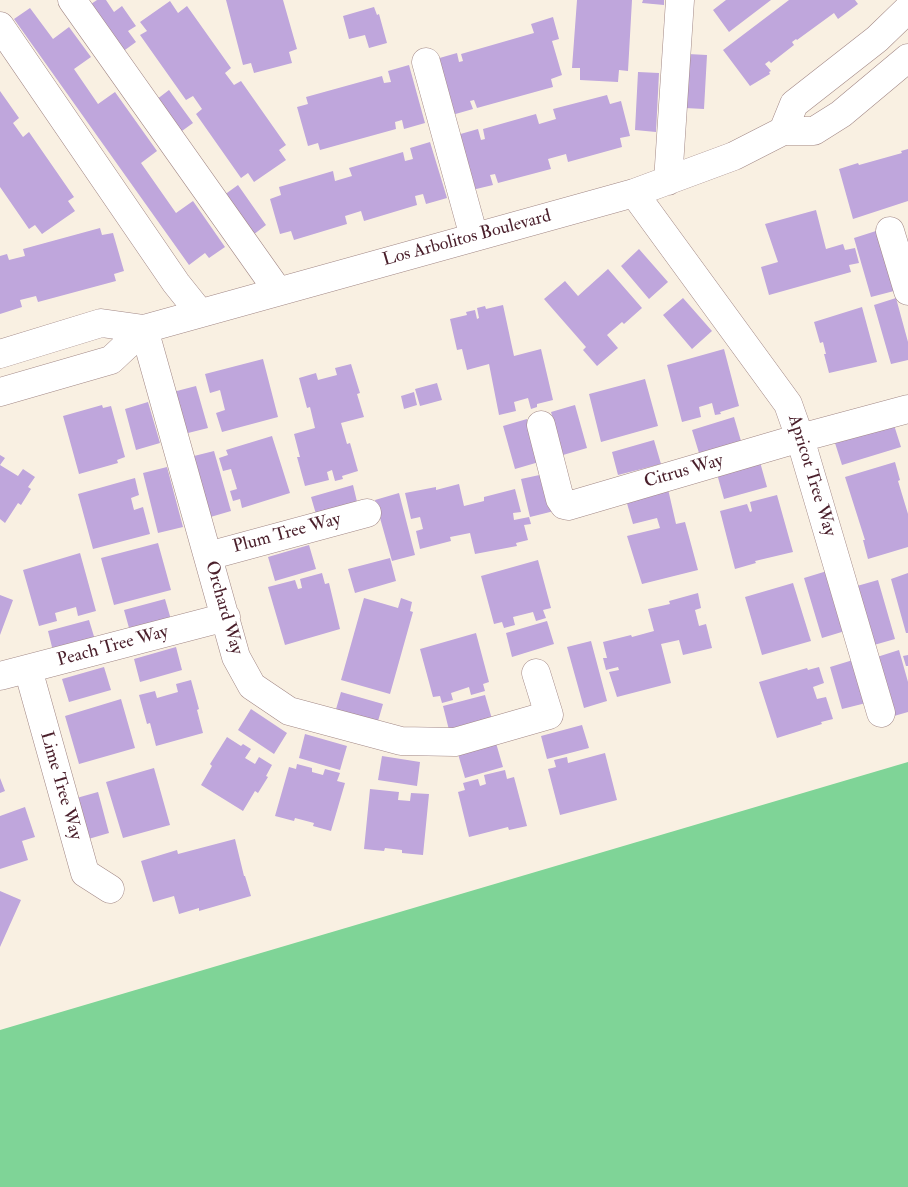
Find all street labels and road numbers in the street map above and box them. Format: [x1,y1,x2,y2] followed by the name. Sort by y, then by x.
[380,206,554,272] street label: Los Arbolitos Boulevard
[782,413,840,539] street label: Apricot Tree Way
[642,450,726,494] street label: Citrus Way
[231,509,343,559] street label: Plum Tree Way
[199,559,247,657] street label: Orchard Way
[55,622,171,672] street label: Peach Tree Way
[34,729,86,843] street label: Lime Tree Way

